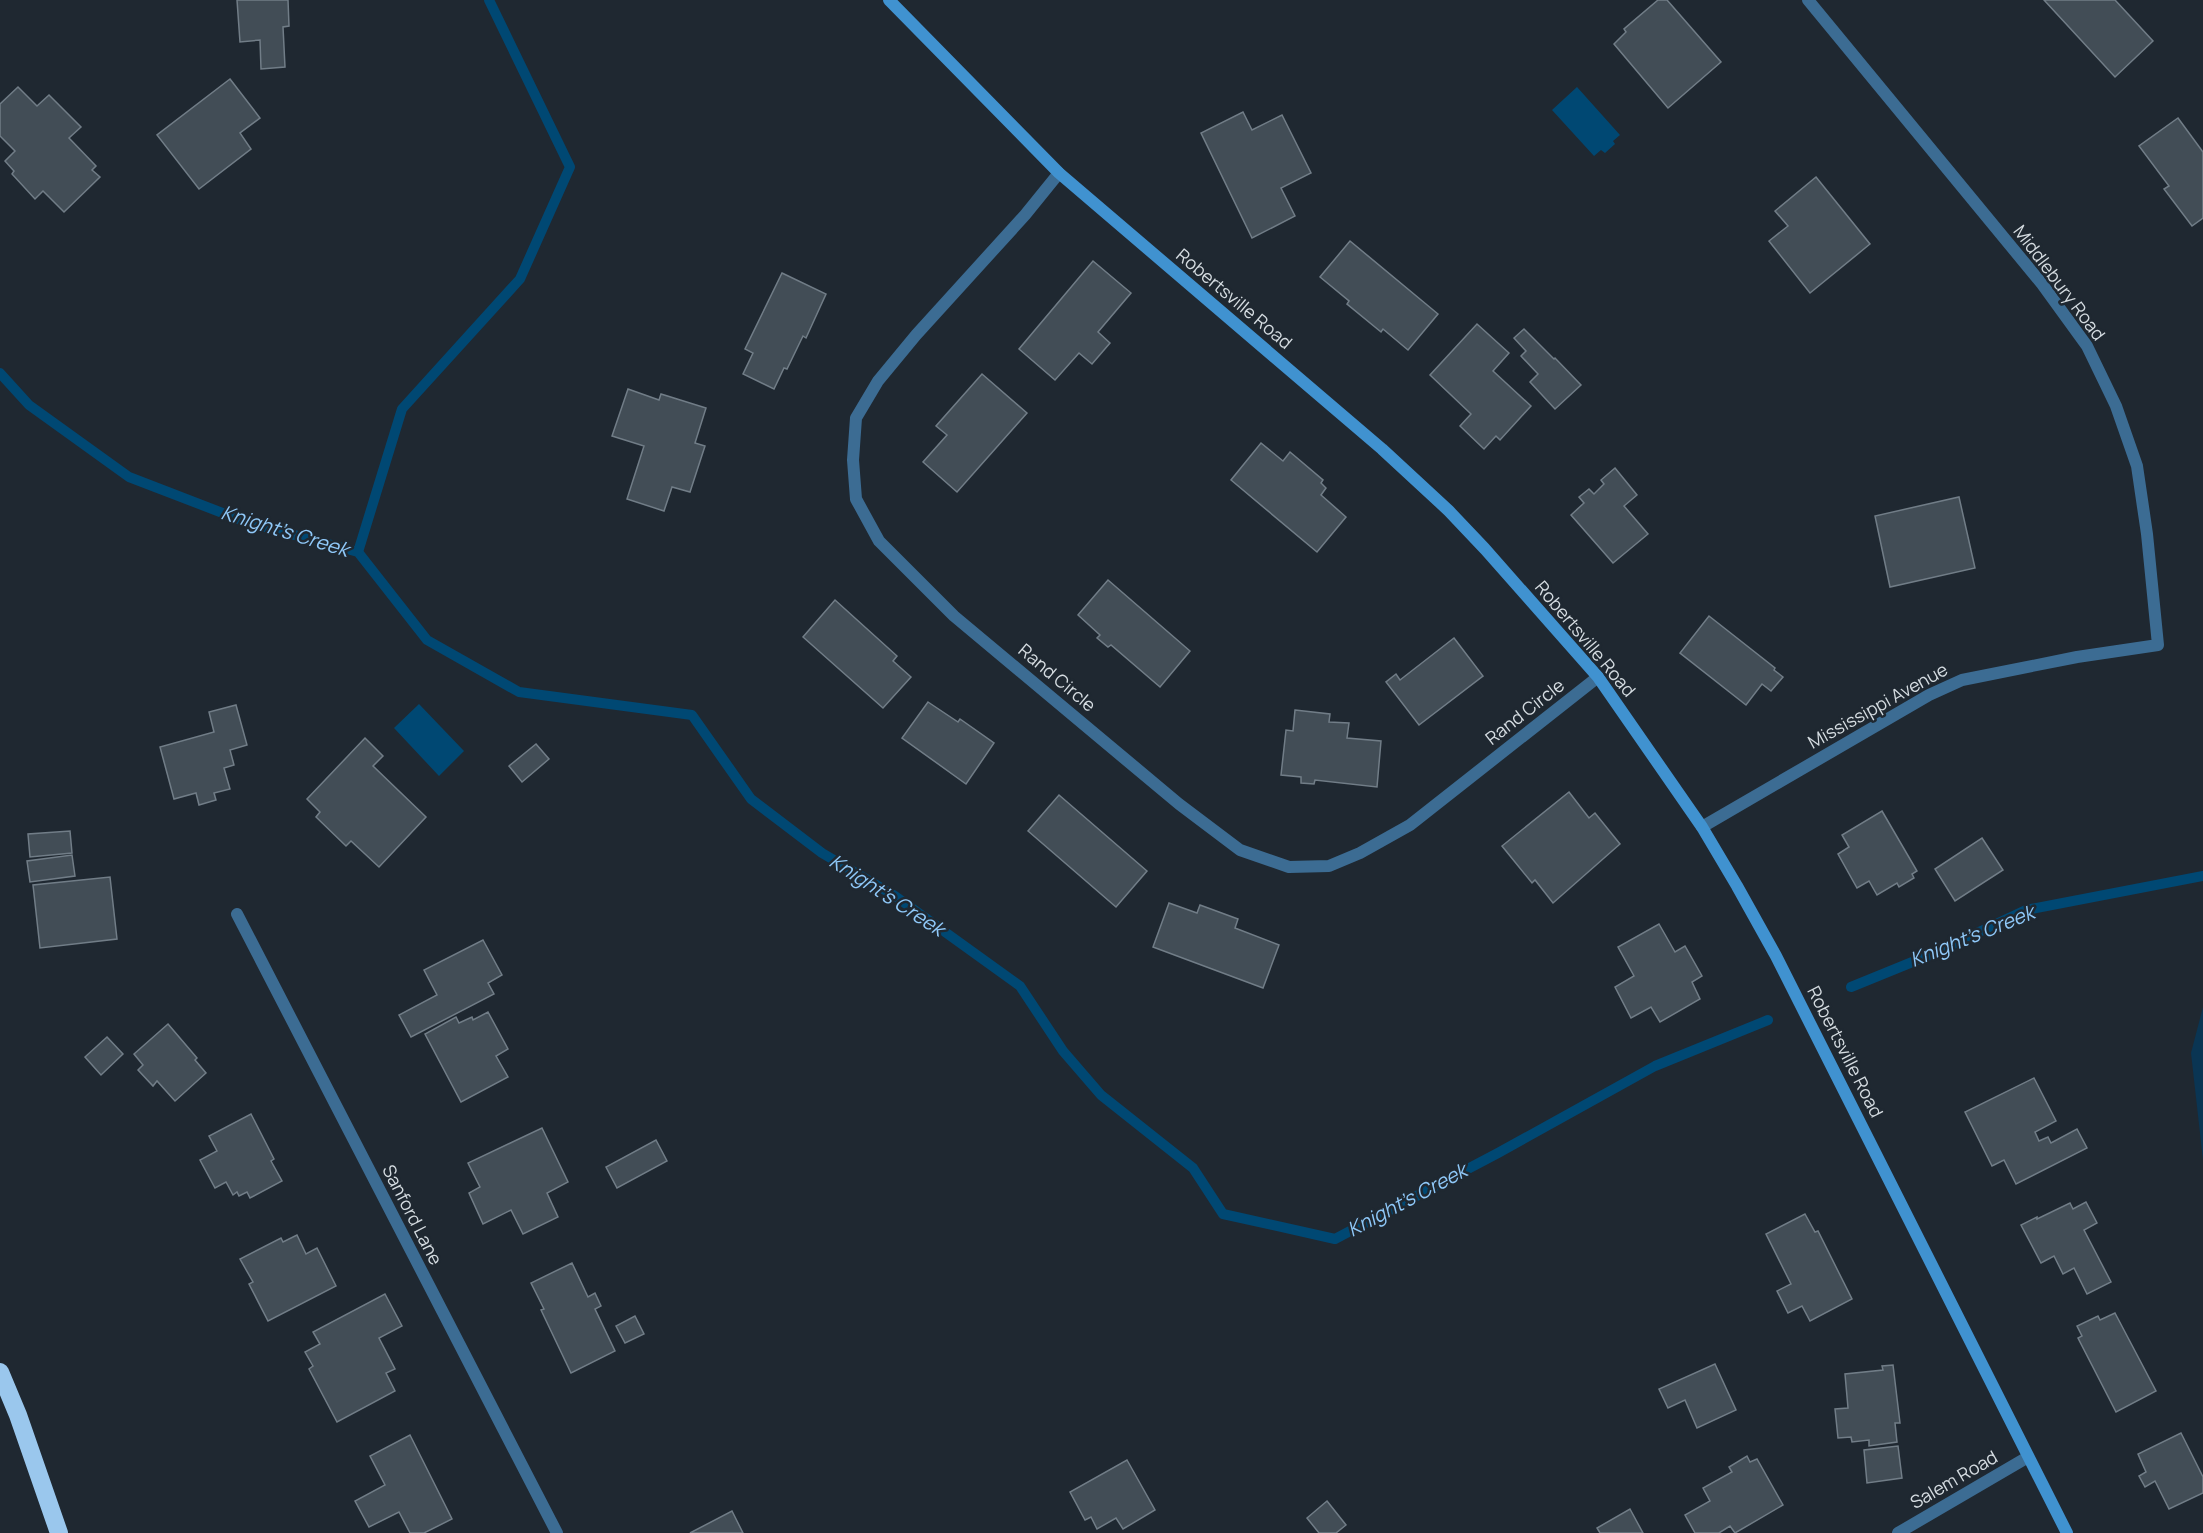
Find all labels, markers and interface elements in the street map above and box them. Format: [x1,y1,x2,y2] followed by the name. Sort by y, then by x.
[2008,220,2111,345] street label: Middlebury Road
[1172,243,1298,354] street label: Robertsville Road
[218,498,355,564] water label: Knight's Creek
[1530,575,1641,701] street label: Robertsville Road
[1014,638,1101,717] street label: Rand Circle
[1803,657,1952,754] street label: Mississippi Avenue
[1480,673,1569,750] street label: Rand Circle
[825,847,953,944] water label: Knight's Creek
[1906,897,2041,973] water label: Knight's Creek
[1802,982,1889,1121] street label: Robertsville Road
[1342,1155,1474,1242] water label: Knight's Creek
[377,1160,448,1269] street label: Sanford Lane
[1905,1444,2002,1514] street label: Salem Road

